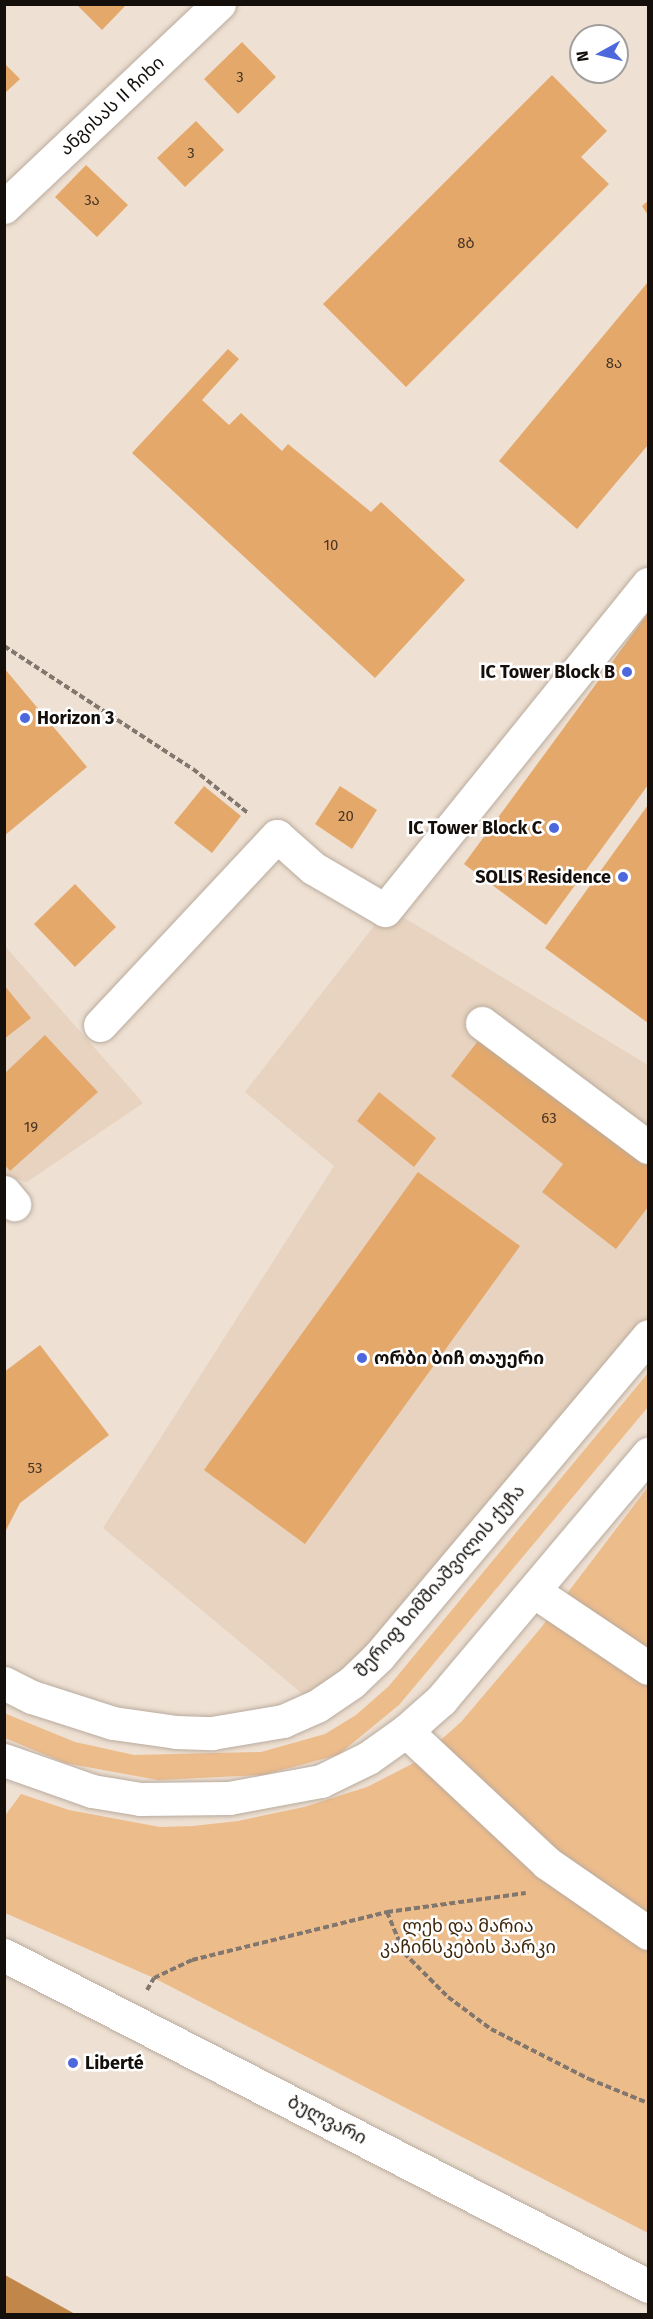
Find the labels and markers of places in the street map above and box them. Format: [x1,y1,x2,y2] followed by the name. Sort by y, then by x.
[480,661,615,683] place label: IC Tower Block B
[620,665,634,679] marker: IC Tower Block B
[37,707,114,729] place label: Horizon 3
[18,711,32,725] marker: Horizon 3
[408,817,542,839] place label: IC Tower Block C
[547,821,561,835] marker: IC Tower Block C
[475,866,611,888] place label: SOLIS Residence
[616,870,630,884] marker: SOLIS Residence
[374,1347,544,1369] place label: ორბი ბიჩ თაუერი
[355,1351,369,1365] marker: ორბი ბიჩ თაუერი
[85,2052,144,2074] place label: Liberté
[66,2056,80,2070] marker: Liberté

